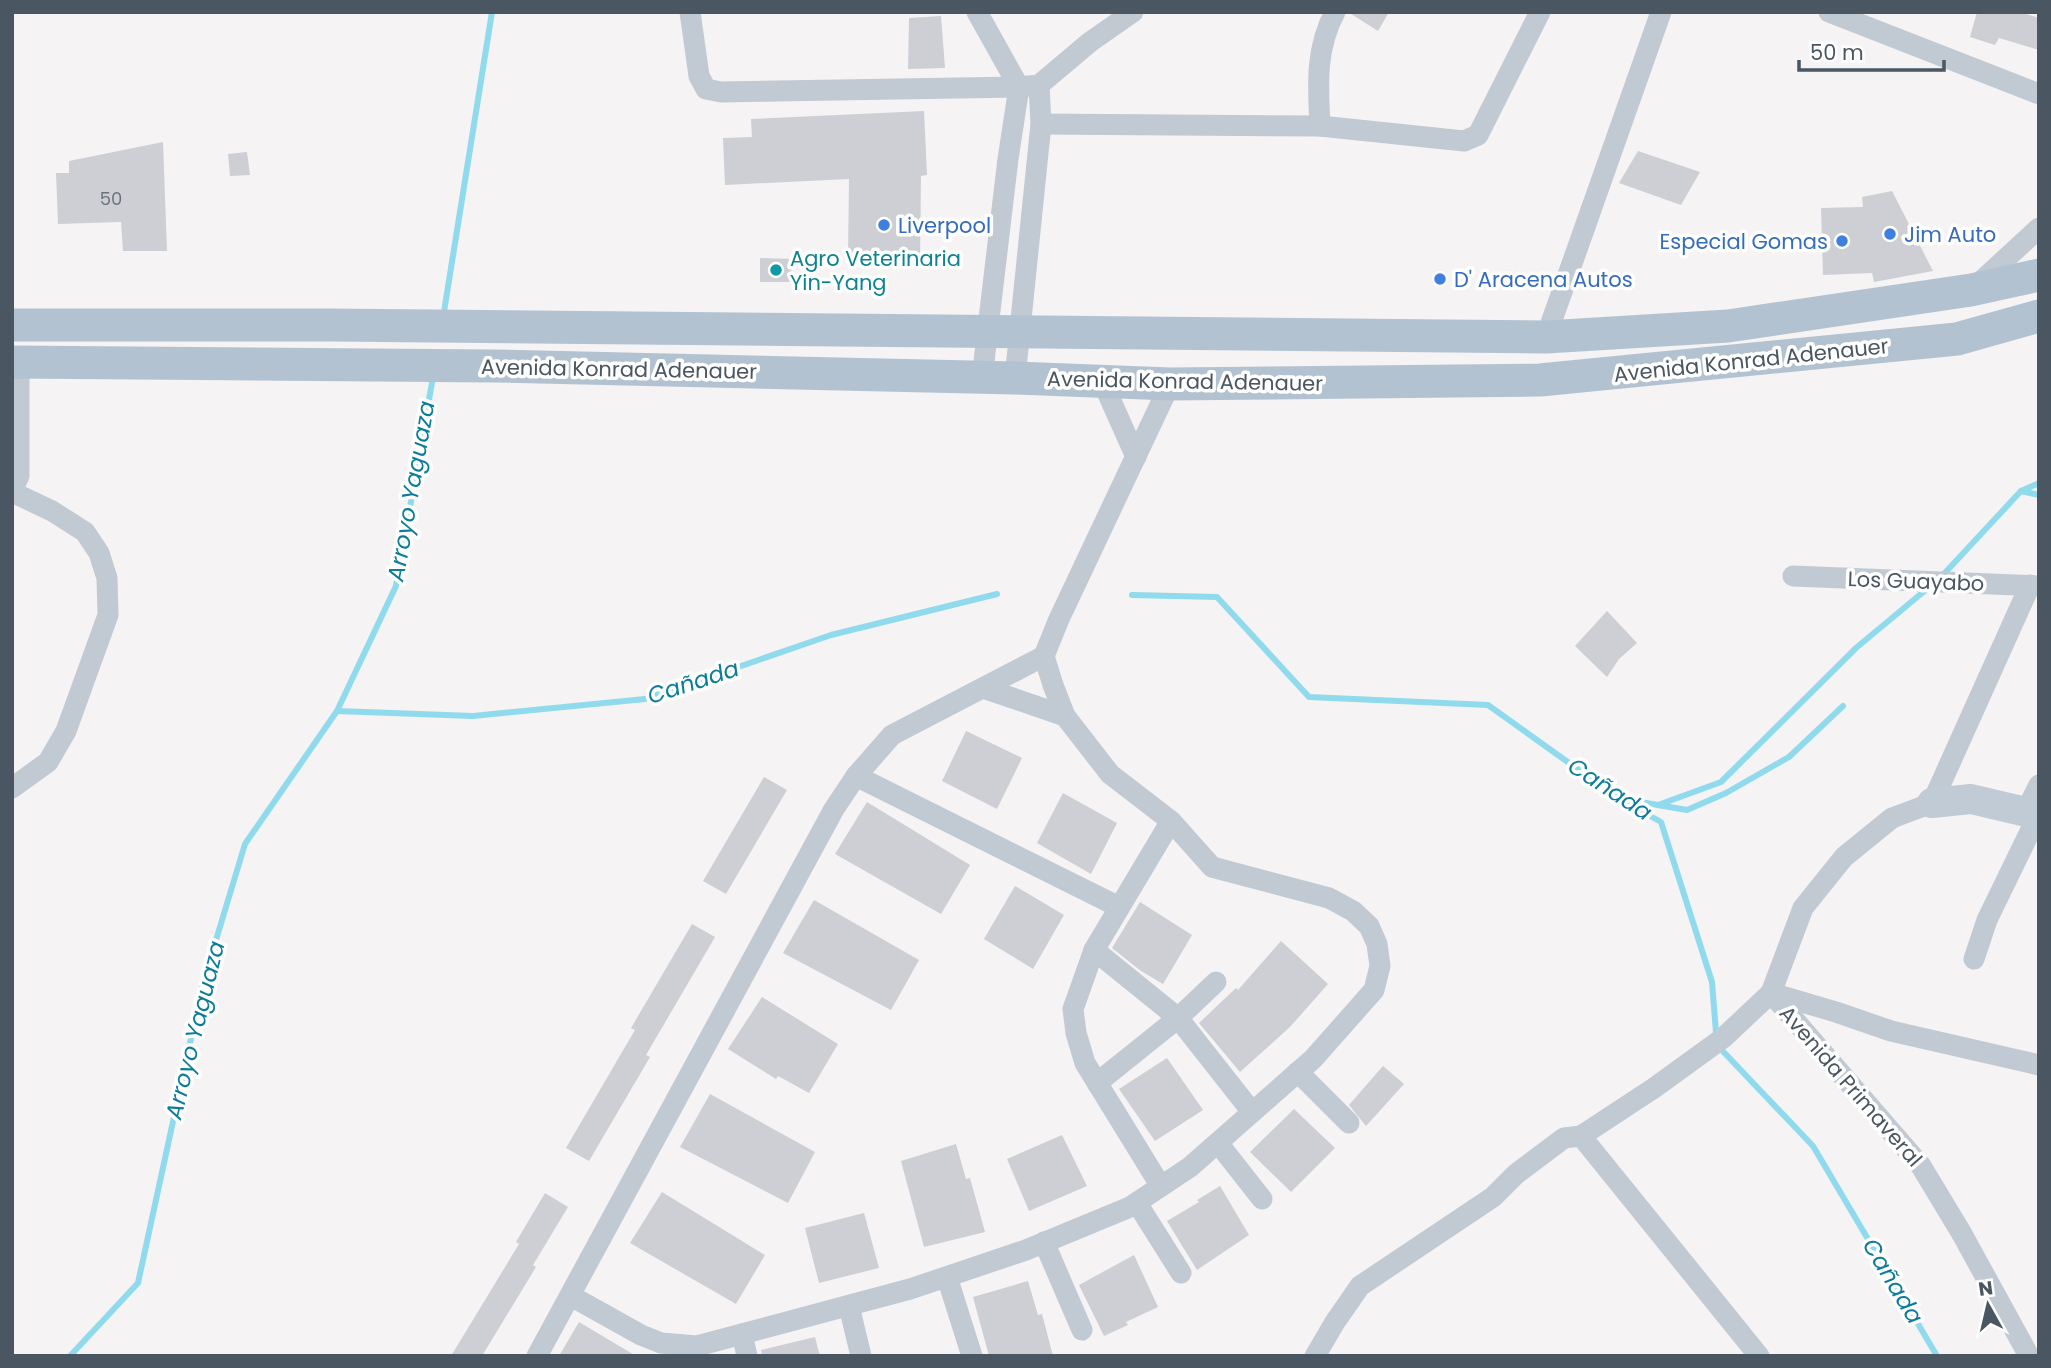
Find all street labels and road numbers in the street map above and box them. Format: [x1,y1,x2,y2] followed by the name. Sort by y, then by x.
[1612,331,1890,389] street label: Avenida Konrad Adenauer
[481,352,757,386] street label: Avenida Konrad Adenauer
[1047,364,1323,398] street label: Avenida Konrad Adenauer
[1847,564,1985,598] street label: Los Guayabo
[1773,999,1929,1173] street label: Avenida Primaveral

